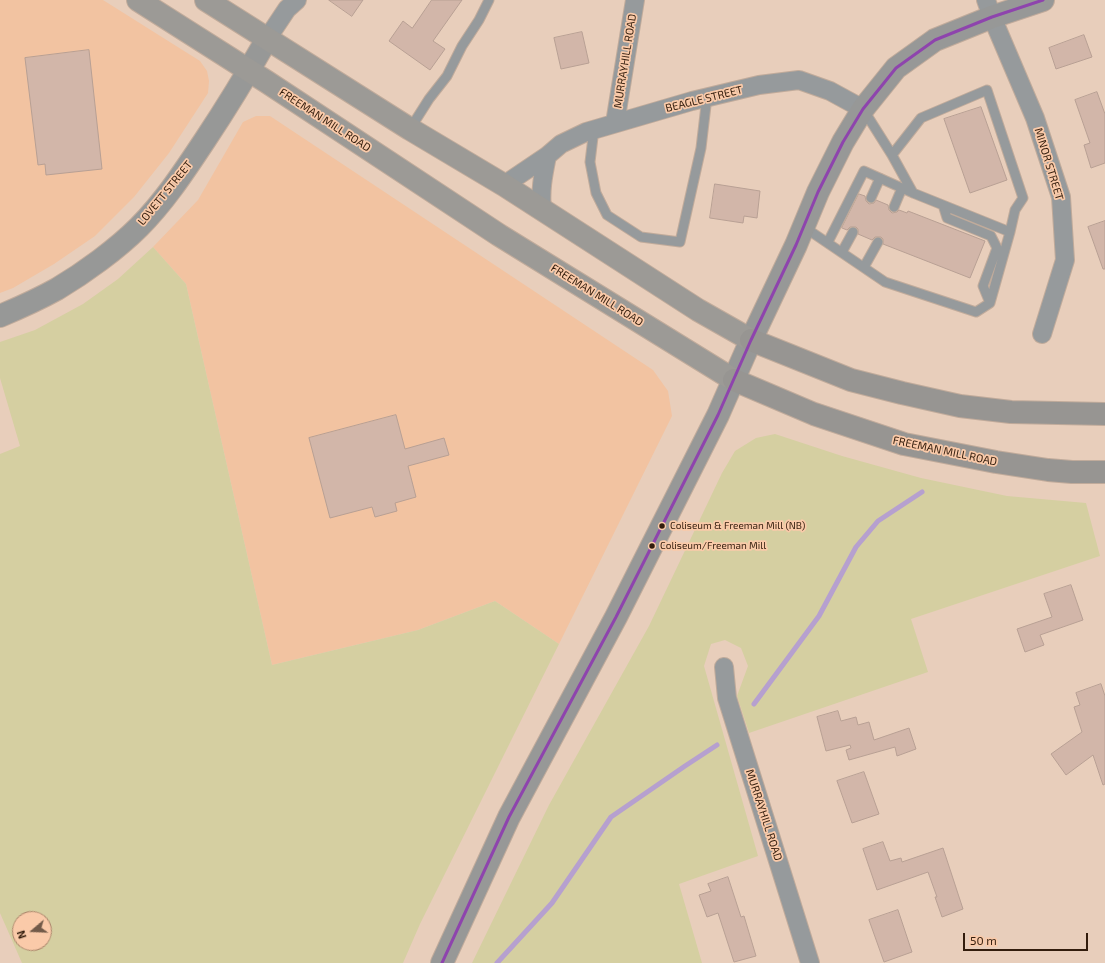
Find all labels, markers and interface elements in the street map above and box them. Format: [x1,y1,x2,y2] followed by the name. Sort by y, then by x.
[611,13,639,109] street label: MURRAYHILL ROAD
[664,83,744,115] street label: BEAGLE STREET
[277,86,373,154] street label: FREEMAN MILL ROAD
[1032,126,1066,202] street label: MINOR STREET
[135,158,195,228] street label: LOVETT STREET
[548,261,646,329] street label: FREEMAN MILL ROAD
[892,433,998,469] street label: FREEMAN MILL ROAD
[670,520,805,532] place label: Coliseum & Freeman Mill (NB)
[657,521,667,531] marker: Coliseum & Freeman Mill (NB)
[660,540,766,552] place label: Coliseum/Freeman Mill
[647,541,657,551] marker: Coliseum/Freeman Mill
[743,768,785,862] street label: MURRAYHILL ROAD
[12,911,52,951] north arrow
[965,925,1090,951] scale bar
[14,929,29,941] text: N
[970,933,997,947] text: 50 m

